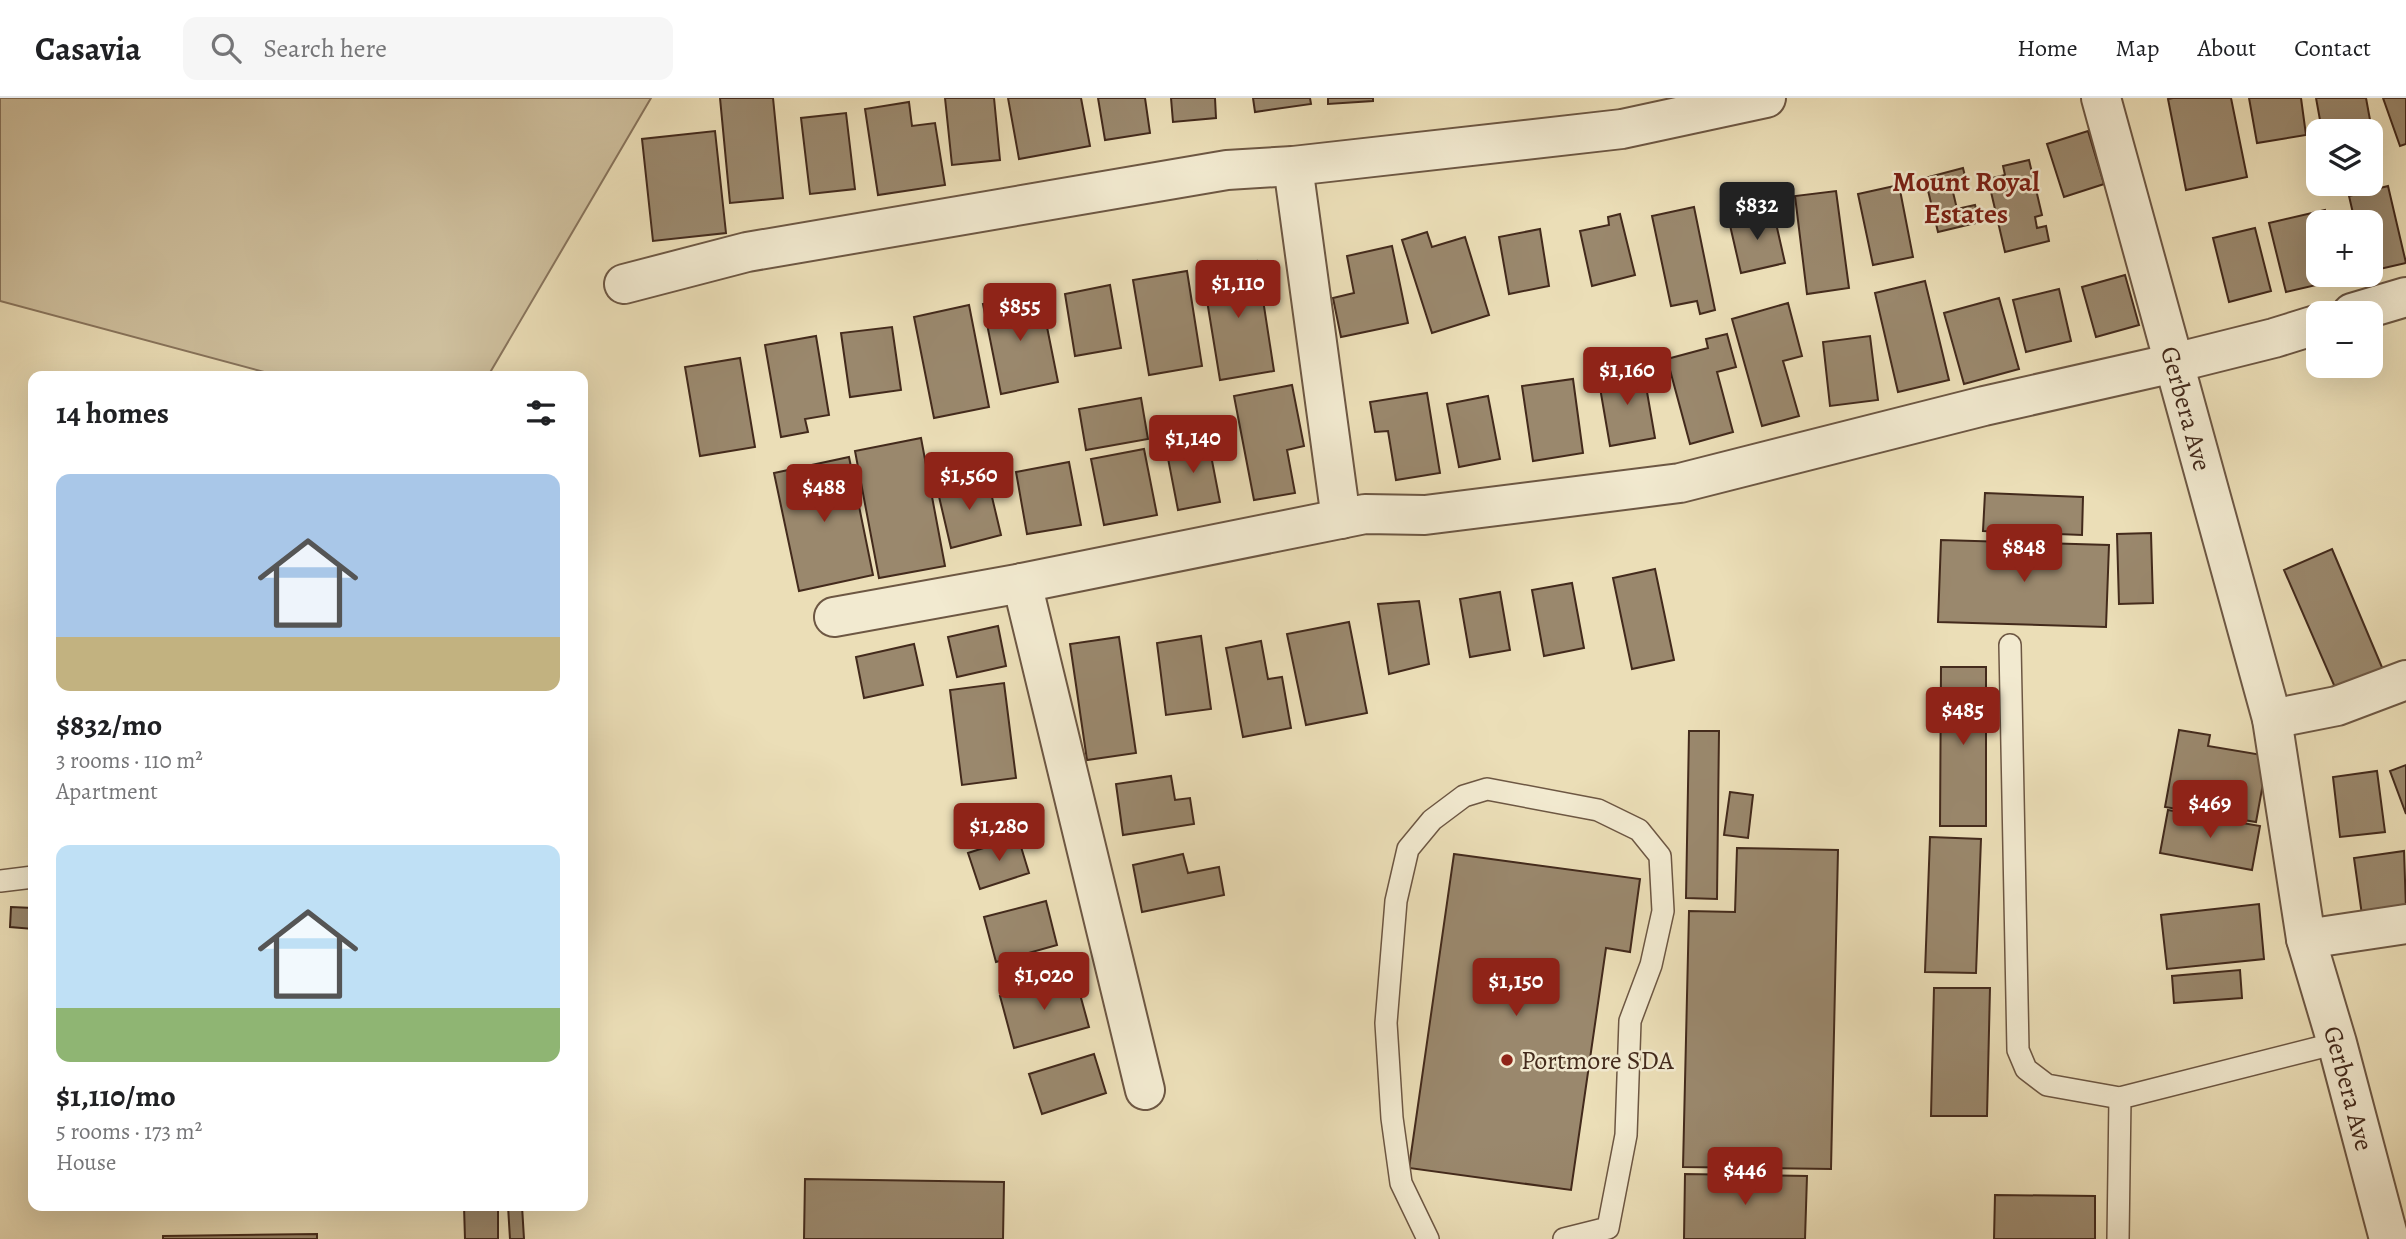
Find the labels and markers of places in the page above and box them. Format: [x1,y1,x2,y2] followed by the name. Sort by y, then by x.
[1716,183,1798,242] pin: $832
[1181,260,1295,320] pin: $1,110
[979,284,1061,343] pin: $855
[1570,348,1684,407] pin: $1,160
[1136,416,1250,475] pin: $1,140
[912,452,1026,512] pin: $1,560
[783,464,865,524] pin: $488
[1983,524,2065,584] pin: $848
[1922,688,2004,747] pin: $485
[2169,780,2251,840] pin: $469
[942,804,1056,863] pin: $1,280
[987,953,1101,1012] pin: $1,020
[1459,958,1573,1018] pin: $1,150
[1521,1043,1675,1078] place label: Portmore SDA
[1499,1052,1515,1068] marker: Portmore SDA
[1704,1148,1786,1207] pin: $446

